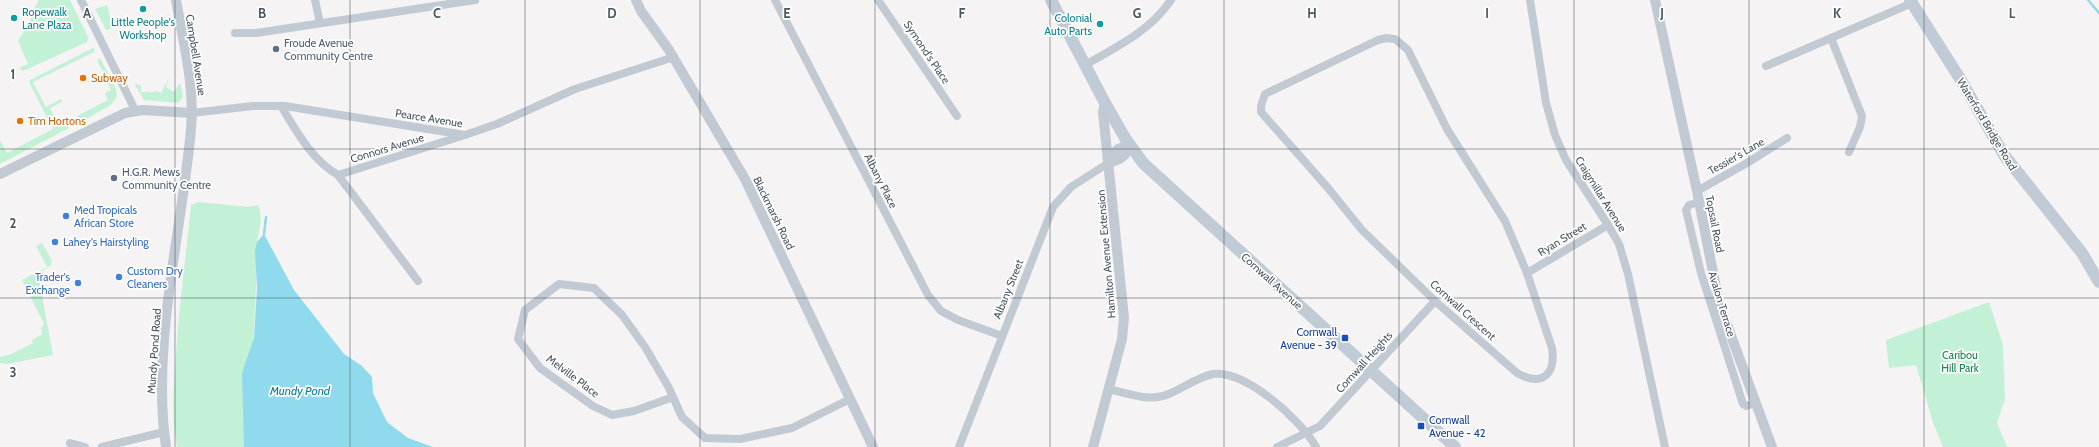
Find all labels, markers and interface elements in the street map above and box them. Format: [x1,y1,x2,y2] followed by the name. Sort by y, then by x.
[138,4,148,14] marker: Little People's Workshop
[22,5,72,32] place label: Ropewalk Lane Plaza
[83,5,92,21] text: A
[258,5,266,21] text: B
[433,5,441,21] text: C
[607,5,617,21] text: D
[783,5,791,21] text: E
[959,5,966,21] text: F
[1133,5,1142,21] text: G
[1307,5,1317,21] text: H
[1485,5,1489,21] text: I
[1659,5,1664,21] text: J
[1833,5,1842,21] text: K
[2009,5,2016,21] text: L
[1044,11,1092,38] place label: Colonial Auto Parts
[9,13,19,23] marker: Ropewalk Lane Plaza
[183,13,209,97] street label: Campbell Avenue
[111,15,176,42] place label: Little People's Workshop
[901,18,953,87] street label: Symond's Place
[1095,19,1105,29] marker: Colonial Auto Parts
[284,36,373,63] place label: Froude Avenue Community Centre
[271,44,281,54] marker: Froude Avenue Community Centre
[11,66,15,82] text: 1
[91,71,128,85] place label: Subway
[78,73,88,83] marker: Subway
[1954,75,2020,173] street label: Waterford Bridge Road
[394,106,464,130] street label: Pearce Avenue
[28,114,86,128] place label: Tim Hortons
[15,116,25,126] marker: Tim Hortons
[348,130,426,166] street label: Connors Avenue
[1705,134,1767,178] street label: Tessier's Lane
[861,151,901,211] street label: Albany Place
[1572,154,1630,235] street label: Craigmillar Avenue
[122,165,211,192] place label: H.G.R. Mews Community Centre
[109,173,119,183] marker: H.G.R. Mews Community Centre
[750,174,798,252] street label: Blackmarsh Road
[1093,189,1119,319] street label: Hamilton Avenue Extension
[1703,194,1727,254] street label: Topsail Road
[74,203,138,230] place label: Med Tropicals African Store
[61,211,71,221] marker: Med Tropicals African Store
[10,215,17,231] text: 2
[1535,219,1589,259] street label: Ryan Street
[63,235,149,249] place label: Lahey's Hairstyling
[50,237,60,247] marker: Lahey's Hairstyling
[1238,250,1306,313] street label: Cornwall Avenue
[990,257,1026,321] street label: Albany Street
[127,264,183,291] place label: Custom Dry Cleaners
[25,270,70,297] place label: Trader's Exchange
[1705,270,1739,339] street label: Avalon Terrace
[114,272,124,282] marker: Custom Dry Cleaners
[1427,277,1499,343] street label: Cornwall Crescent
[73,278,83,288] marker: Trader's Exchange
[144,308,164,394] street label: Mundy Pond Road
[1280,325,1337,352] place label: Cornwall Avenue - 39
[1333,328,1396,396] street label: Cornwall Heights
[1340,333,1350,343] marker: Cornwall Avenue - 39
[1941,348,1979,375] park label: Caribou Hill Park
[544,352,603,401] street label: Melville Place
[9,364,17,380] text: 3
[269,383,331,398] water label: Mundy Pond
[1429,413,1486,440] place label: Cornwall Avenue - 42
[1416,421,1426,431] marker: Cornwall Avenue - 42

